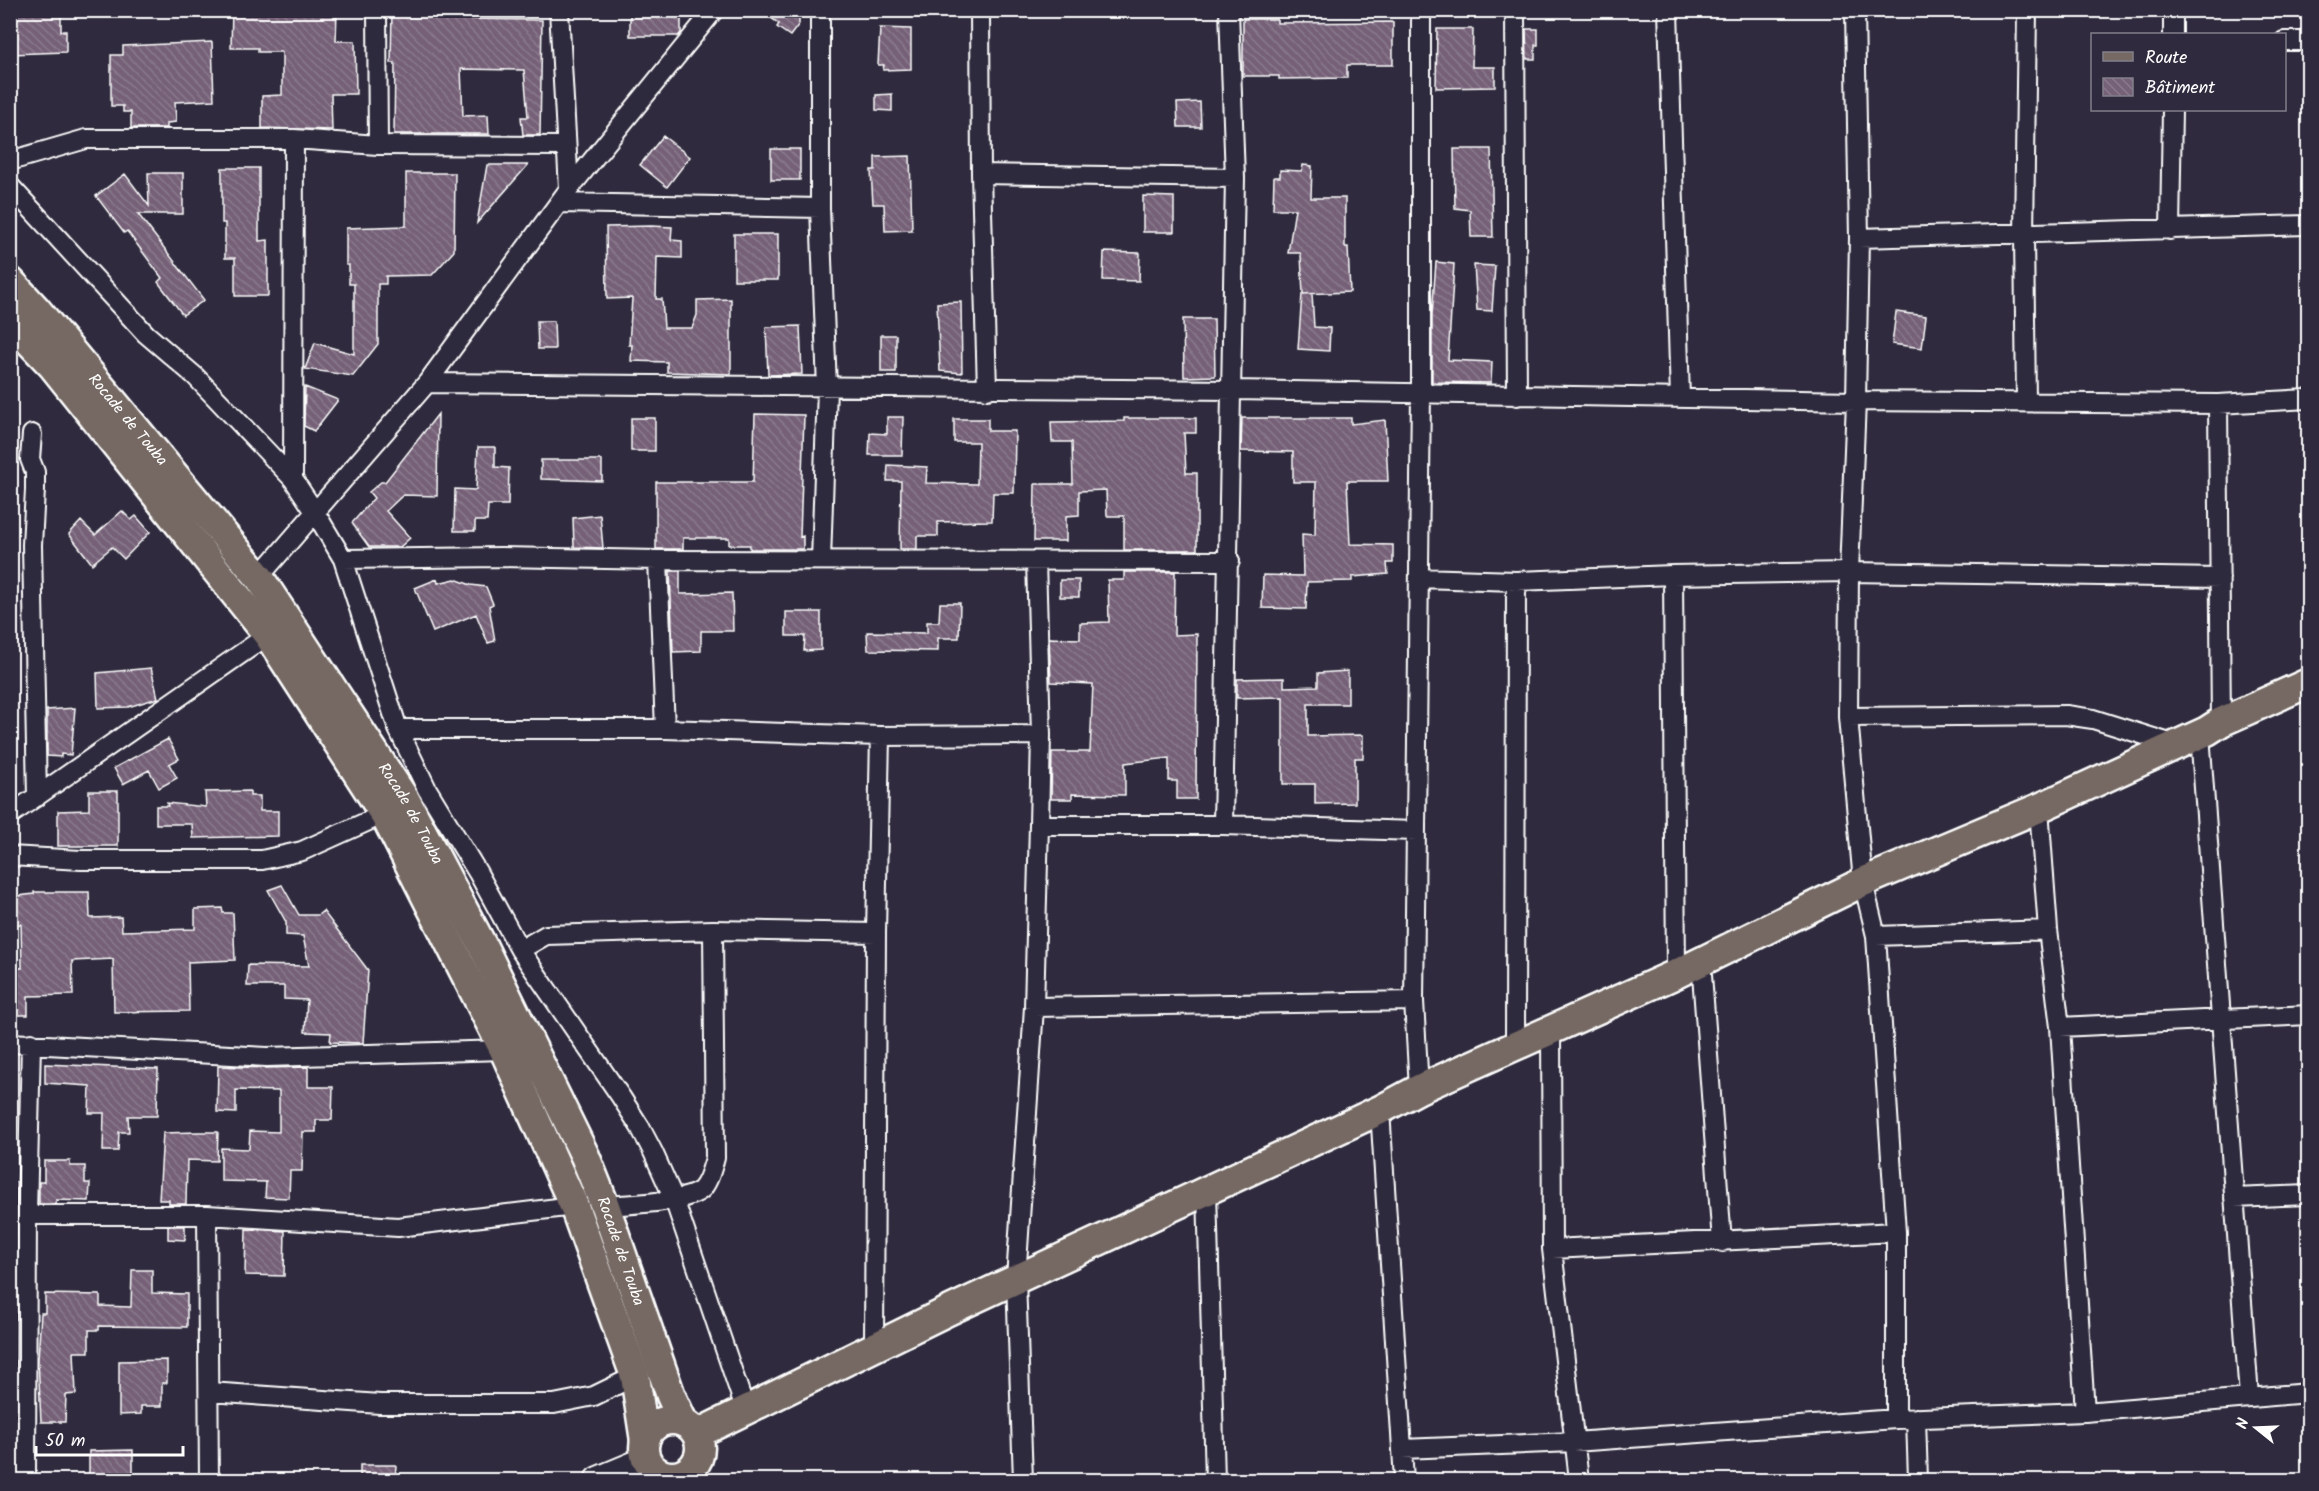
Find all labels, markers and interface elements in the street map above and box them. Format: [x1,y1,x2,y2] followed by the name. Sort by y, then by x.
[2091,33,2286,111] legend
[2145,44,2187,73] text: Route
[2145,74,2216,103] text: Bâtiment
[82,368,174,471] street label: Rocade de Touba
[372,758,450,869] street label: Rocade de Touba
[590,1193,651,1309] street label: Rocade de Touba
[2226,1398,2286,1458] north arrow
[2230,1415,2257,1432] text: N
[36,1419,183,1457] scale bar
[45,1427,85,1456] text: 50 m

